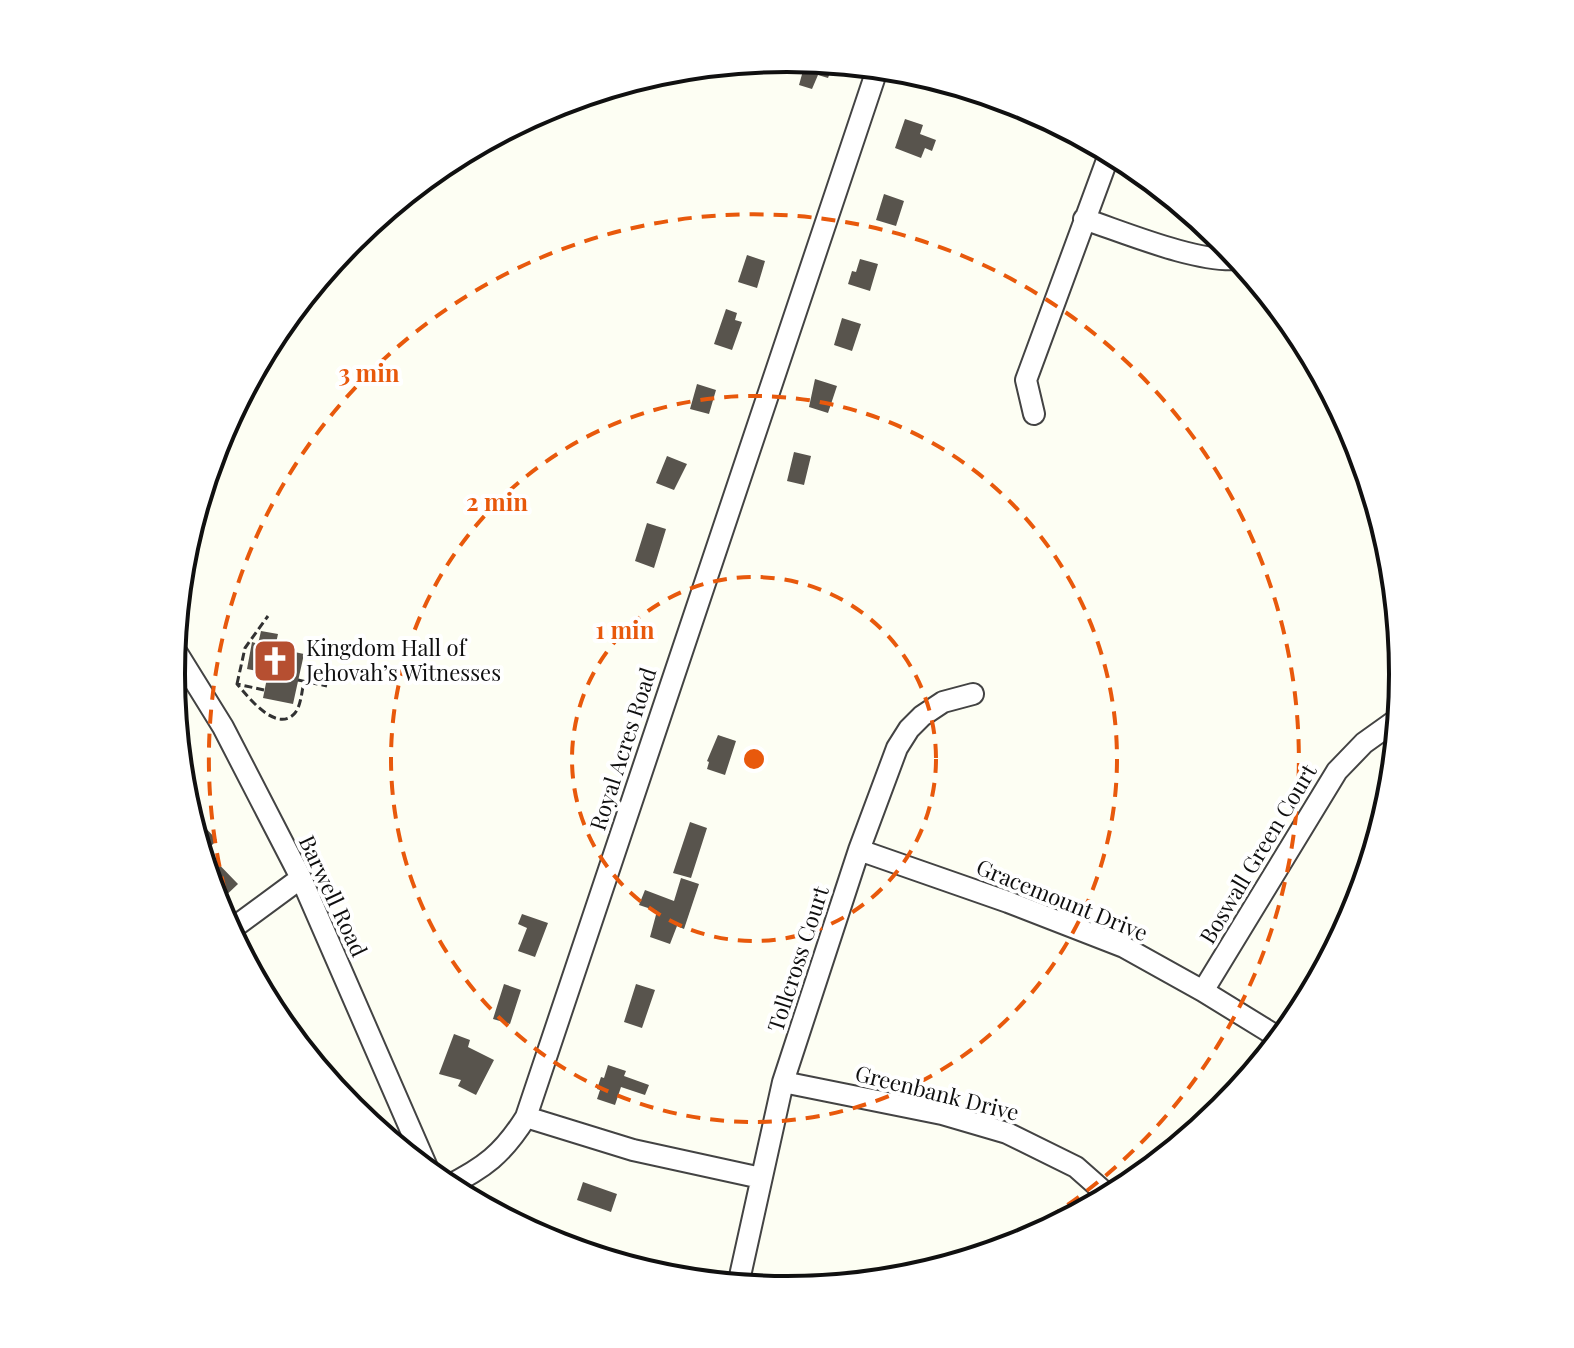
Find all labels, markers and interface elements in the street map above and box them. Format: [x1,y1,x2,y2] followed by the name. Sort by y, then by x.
[338,356,400,388] text: 3 min
[466,485,528,517] text: 2 min
[596,613,655,645] text: 1 min
[305,632,501,687] place label: Kingdom Hall of Jehovah’s Witnesses
[251,637,299,685] church icon: Kingdom Hall of Jehovah’s Witnesses
[582,663,663,834] street label: Royal Acres Road
[740,745,768,773] centre of rings
[1192,757,1323,949] street label: Boswall Green Court
[293,830,375,961] street label: Barwell Road
[972,851,1152,947] street label: Gracemount Drive
[759,881,835,1035] street label: Tollcross Court
[852,1057,1022,1127] street label: Greenbank Drive

